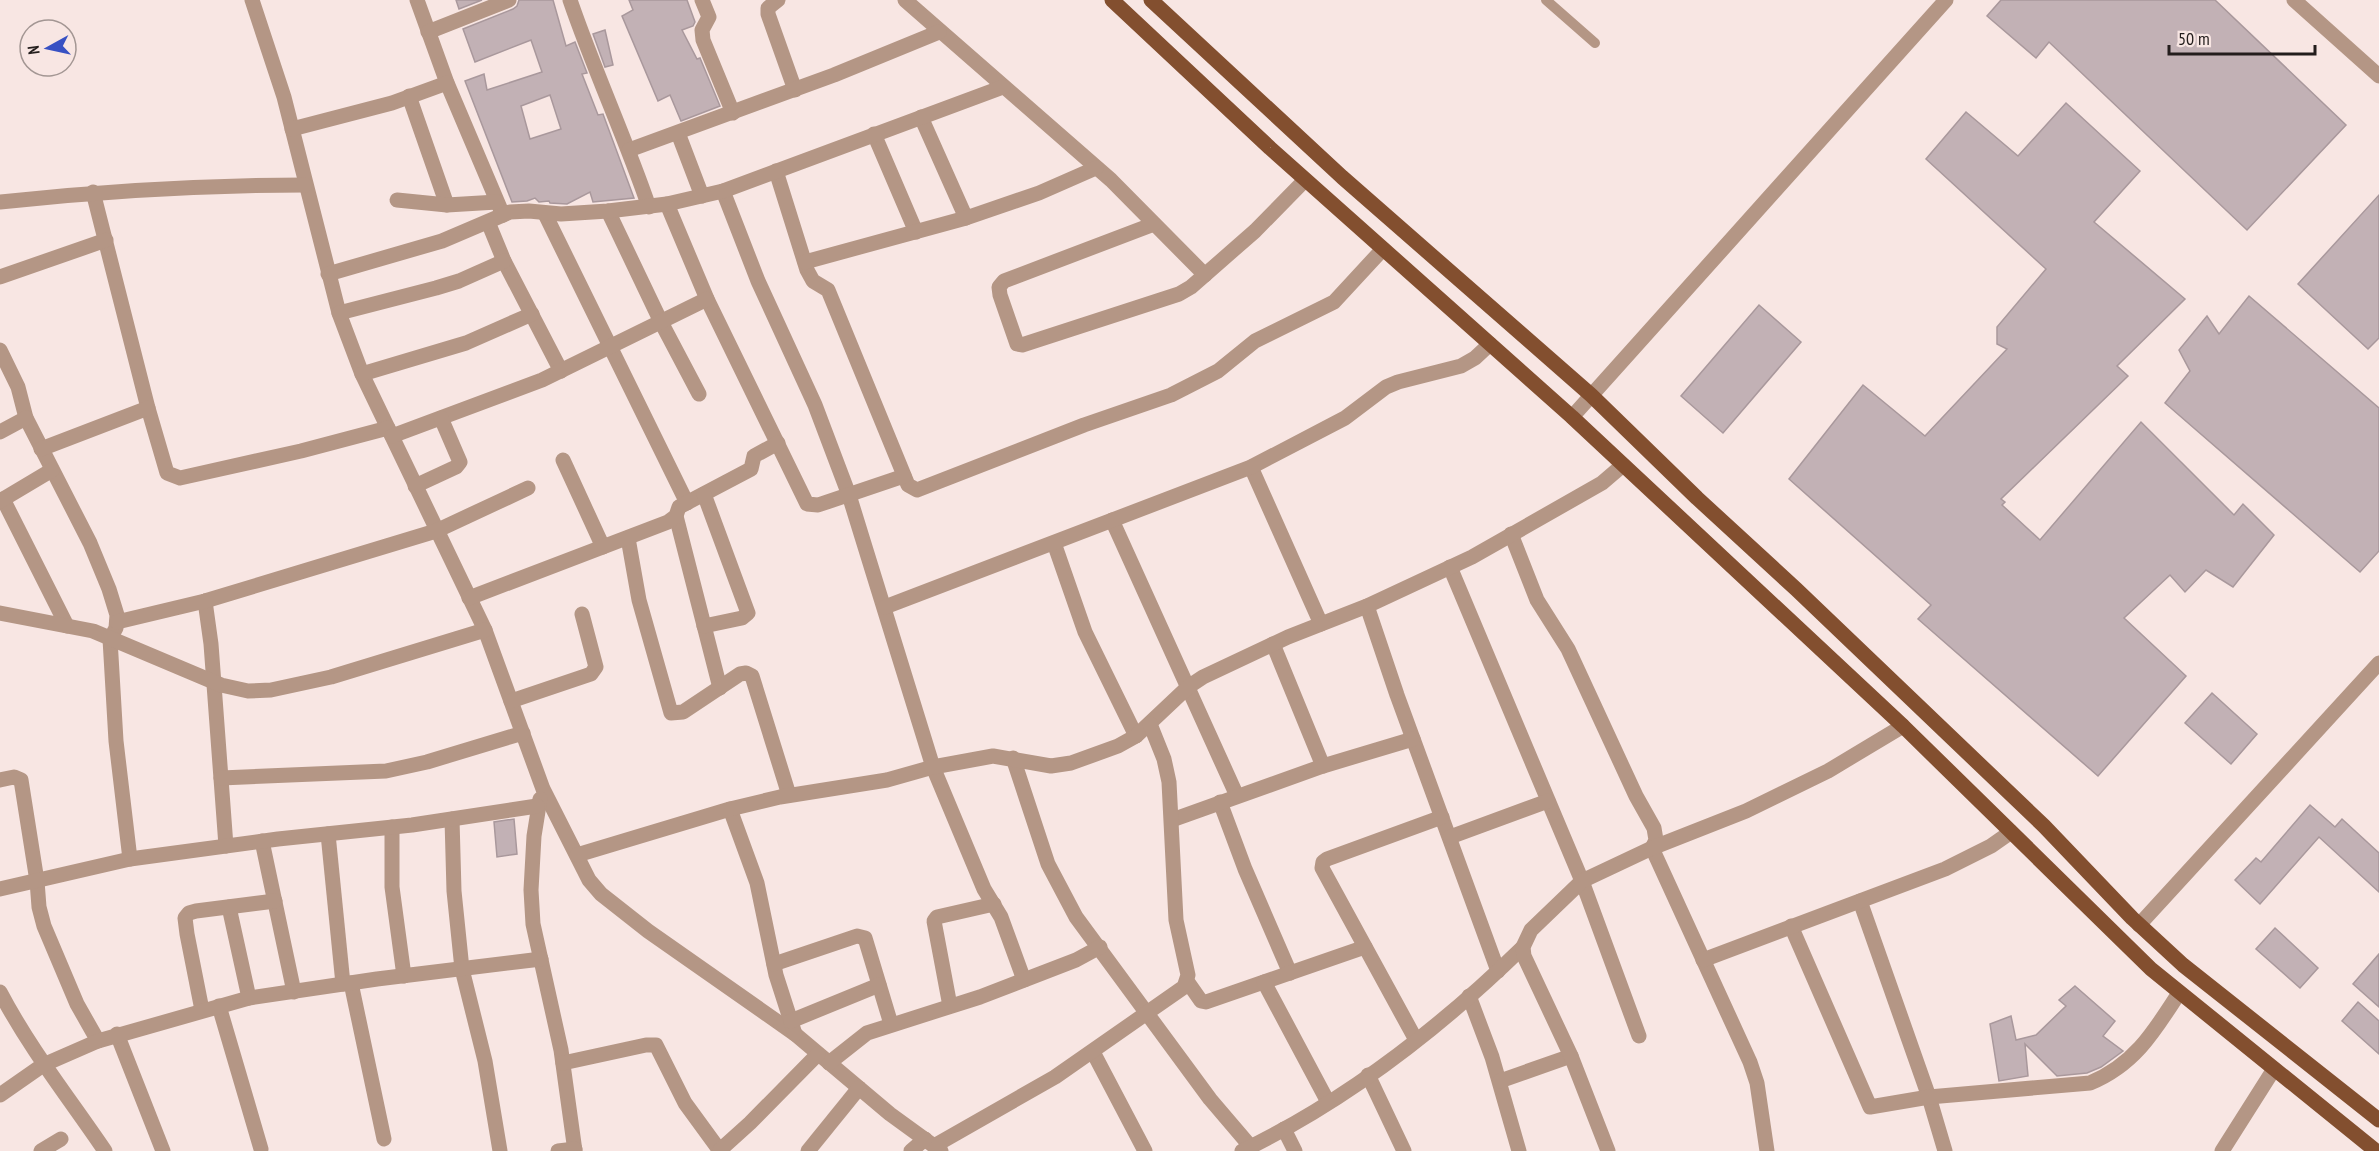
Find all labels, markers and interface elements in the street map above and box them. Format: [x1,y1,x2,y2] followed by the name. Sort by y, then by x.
[18,18,78,78] north arrow
[2169,18,2314,56] scale bar
[2178,27,2210,50] text: 50 m
[23,44,44,56] text: N

